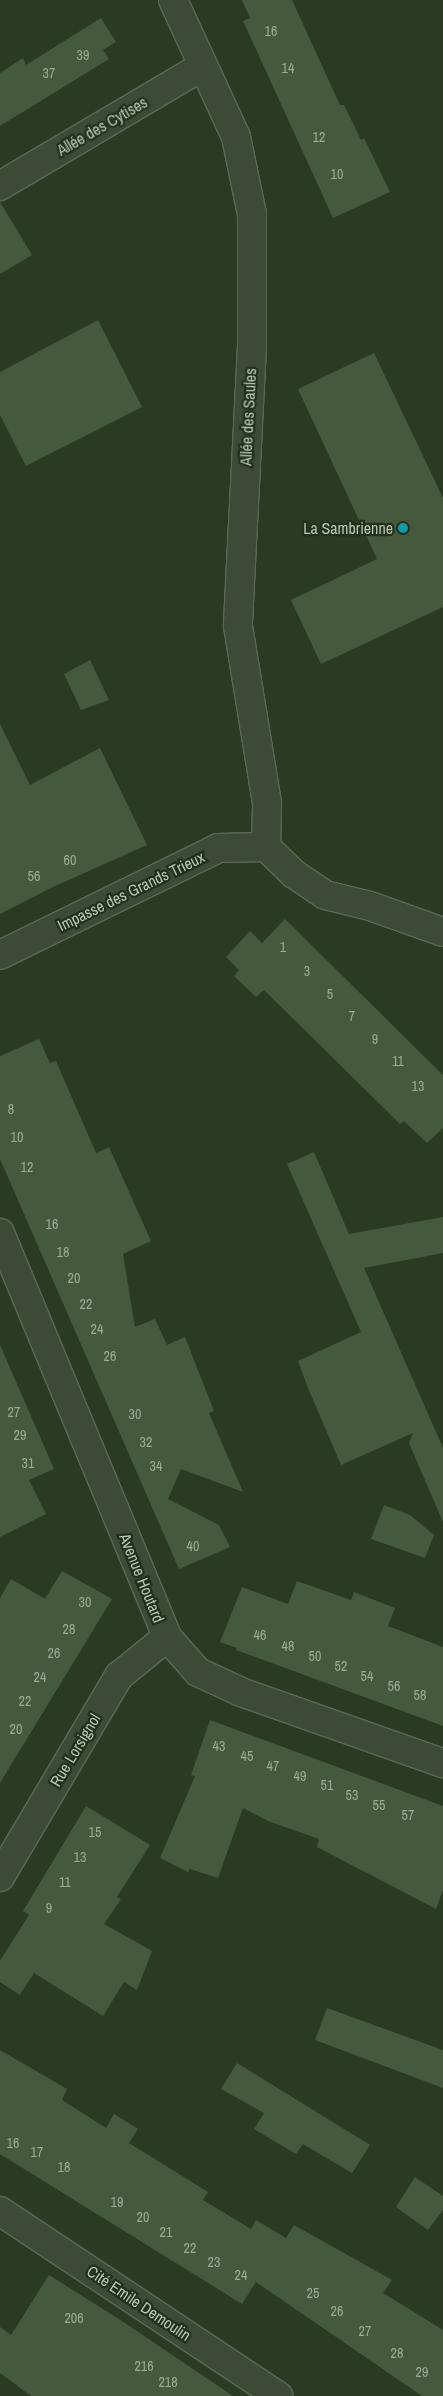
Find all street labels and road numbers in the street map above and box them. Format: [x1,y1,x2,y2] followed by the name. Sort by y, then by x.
[53,92,151,160] street label: Allée des Cytises
[236,368,260,466] street label: Allée des Saules
[54,847,208,935] street label: Impasse des Grands Trieux
[115,1531,169,1625] street label: Avenue Houtard
[46,1710,104,1790] street label: Rue Lorsignol
[83,2261,195,2345] street label: Cité Emile Demoulin

